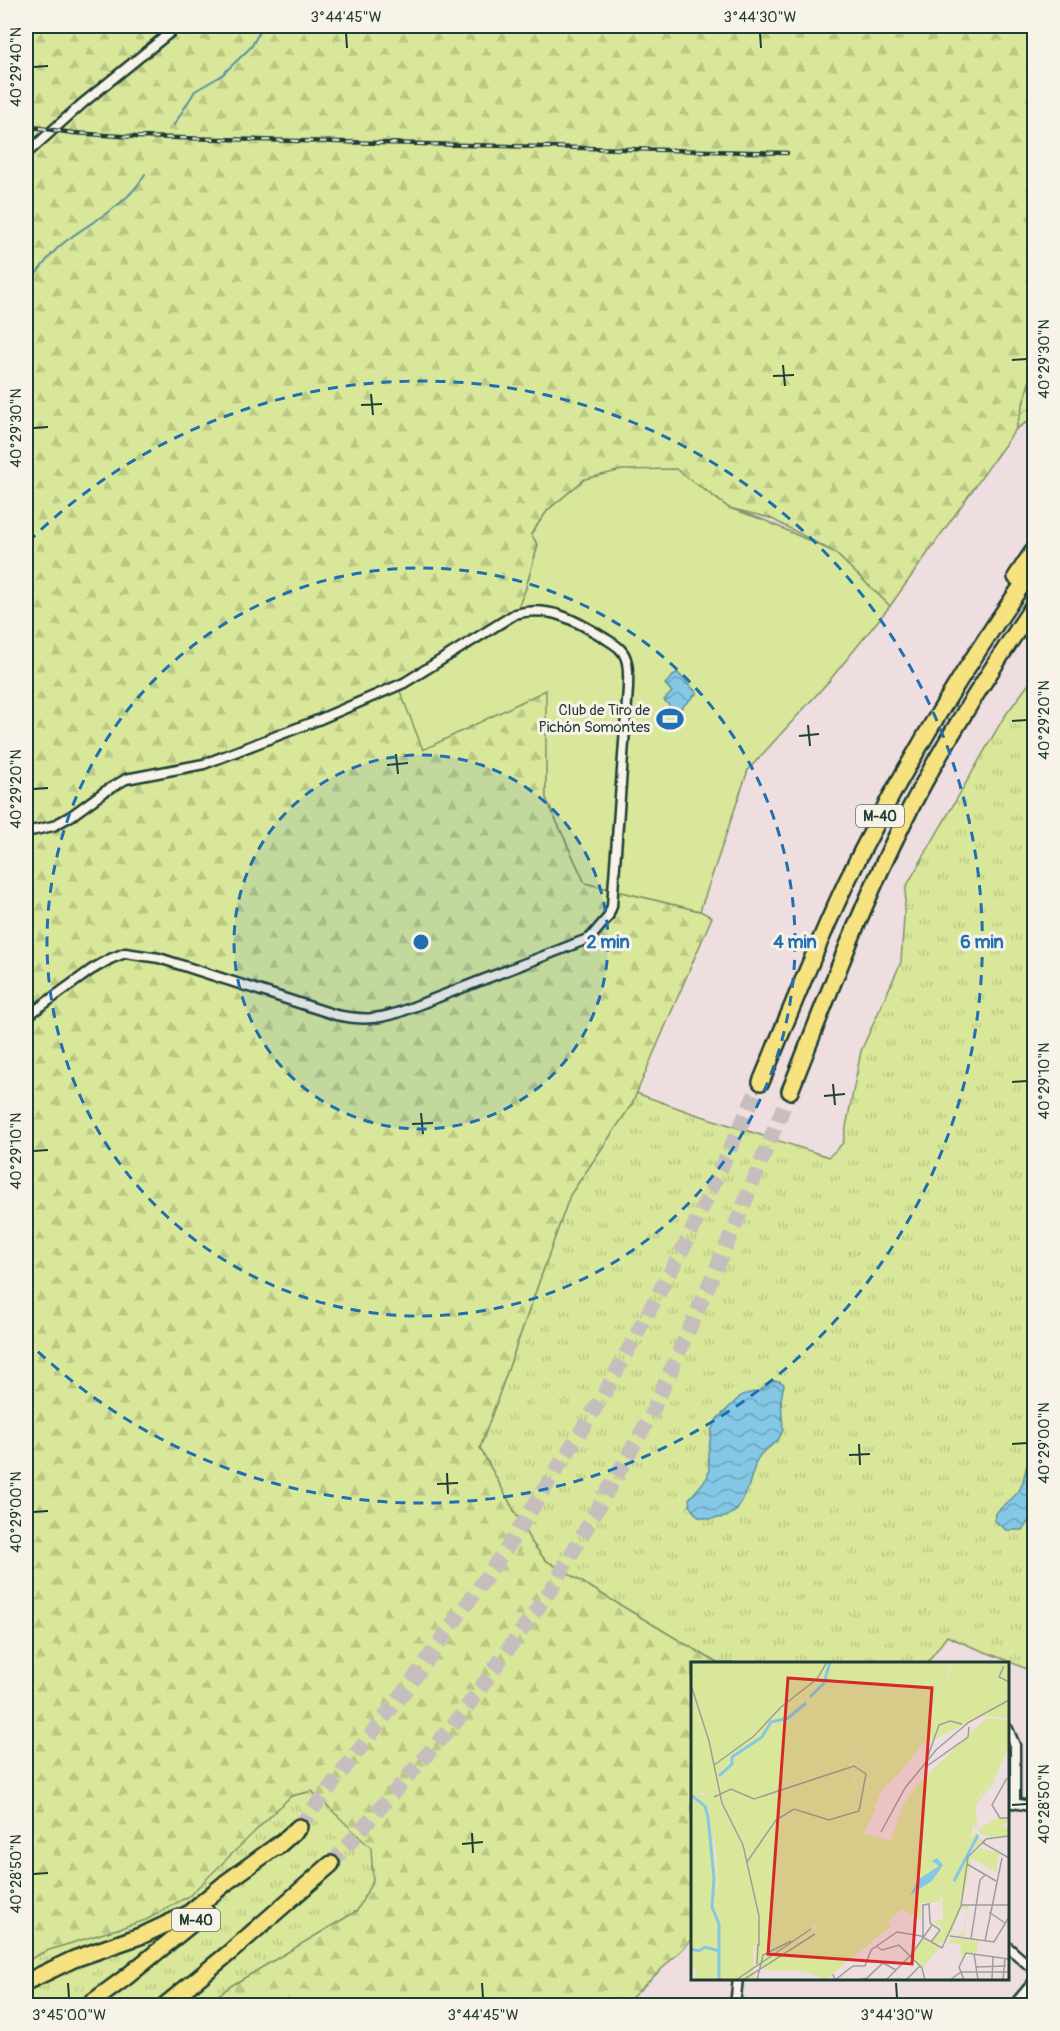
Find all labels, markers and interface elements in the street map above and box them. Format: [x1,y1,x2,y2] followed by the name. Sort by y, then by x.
[310,8,382,27] text: 3°44'45"W
[724,8,797,27] text: 3°44'30"W
[7,27,26,107] text: 40°29'40"N
[1035,319,1054,399] text: 40°29'30"N
[7,388,26,468] text: 40°29'30"N
[1035,680,1054,760] text: 40°29'20"N
[538,701,651,737] place label: Club de Tiro de Pichón Somontes
[655,704,685,734] sports icon: Club de Tiro de Pichón Somontes
[7,749,26,829] text: 40°29'20"N
[856,805,904,827] road number: M-40
[586,931,630,954] text: 2 min
[773,931,817,954] text: 4 min
[960,931,1004,954] text: 6 min
[411,932,431,952] centre of rings
[1035,1043,1054,1119] text: 40°29'10"N
[7,1113,26,1189] text: 40°29'10"N
[1035,1402,1054,1484] text: 40°29'00"N
[7,1471,26,1553] text: 40°29'00"N
[691,1662,1009,1980] inset map
[1035,1764,1054,1844] text: 40°28'50"N
[7,1834,26,1914] text: 40°28'50"N
[172,1909,220,1931] road number: M-40
[32,2006,106,2025] text: 3°45'00"W
[447,2006,519,2025] text: 3°44'45"W
[861,2006,934,2025] text: 3°44'30"W

